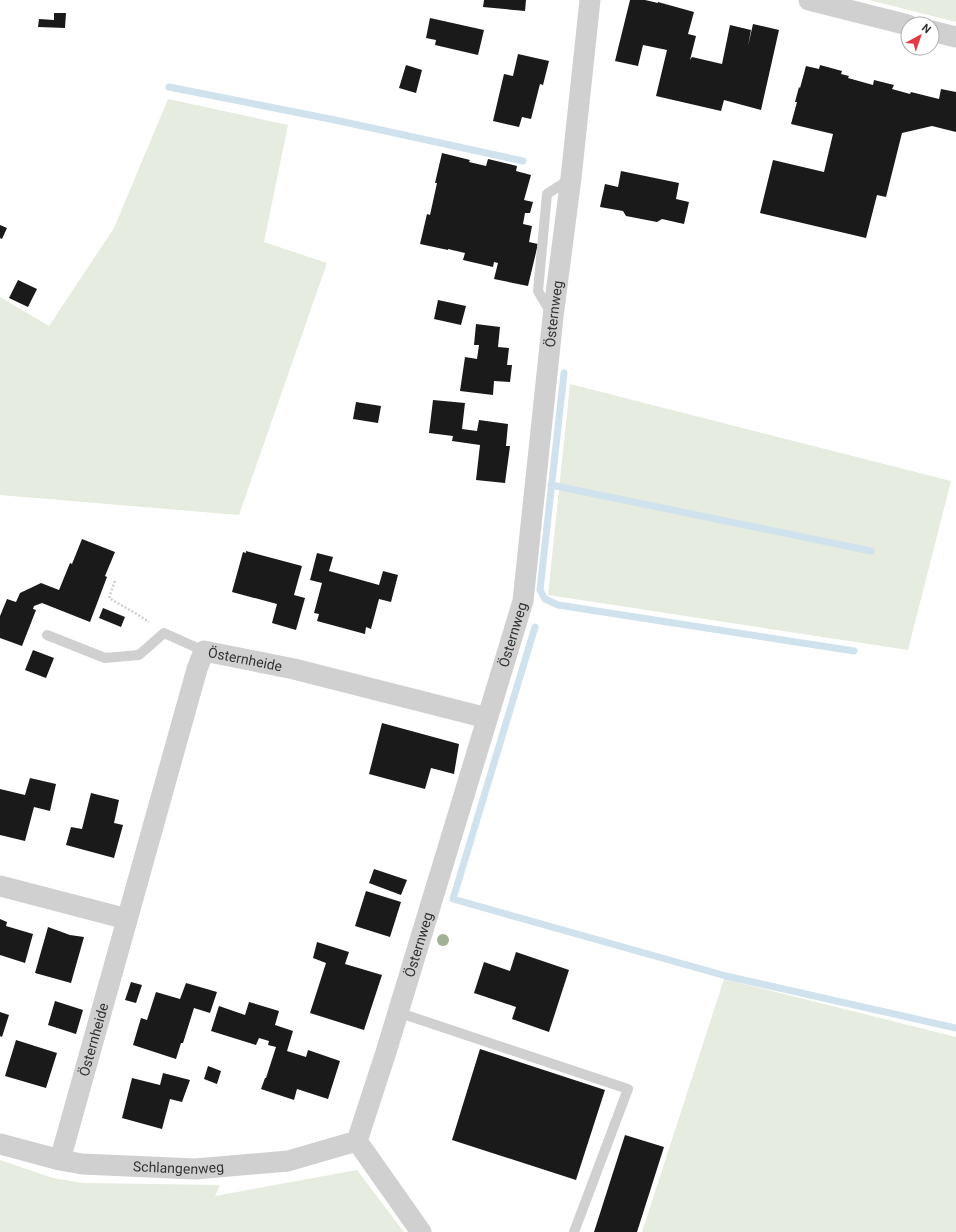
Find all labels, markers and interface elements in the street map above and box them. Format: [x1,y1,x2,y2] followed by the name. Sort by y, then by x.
[900,16,940,56] north arrow
[919,21,933,36] text: N
[542,279,566,348] street label: Östernweg
[495,600,530,669] street label: Östernweg
[207,644,284,674] street label: Östernheide
[401,910,436,979] street label: Östernweg
[76,1001,111,1078] street label: Östernheide
[133,1158,225,1177] street label: Schlangenweg

